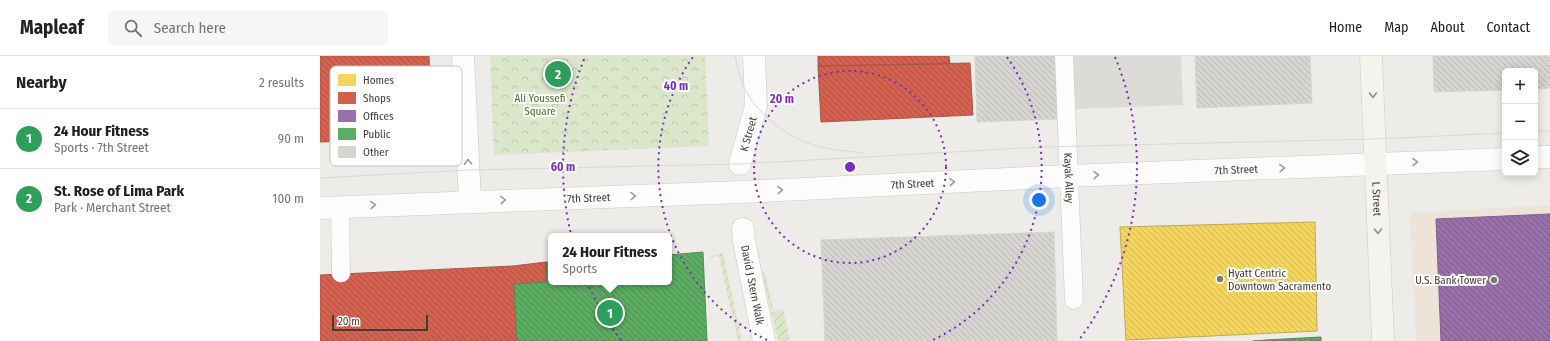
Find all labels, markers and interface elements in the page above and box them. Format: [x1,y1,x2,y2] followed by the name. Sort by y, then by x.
[108,10,388,46] search box
[20,16,84,39] text: Mapleaf
[122,17,144,39] icon: search
[154,19,226,37] text: Search here
[1329,19,1362,36] text: Home
[1384,19,1408,36] text: Map
[1430,19,1465,36] text: About
[1487,19,1530,36] text: Contact
[545,59,571,89] pin: 2
[330,66,462,166] legend
[1502,68,1538,176] map controls
[1502,68,1538,104] button: +
[16,72,67,93] text: Nearby
[363,74,394,87] text: Homes
[259,75,304,90] text: 2 results
[664,79,688,93] text: 40 m
[363,92,391,105] text: Shops
[515,92,565,118] park label: Ali Youssefi Square
[769,92,794,106] text: 20 m
[1369,92,1377,98] one-way arrow
[1502,104,1538,140] button: −
[363,110,394,123] text: Offices
[738,115,760,153] street label: K Street
[54,122,149,140] text: 24 Hour Fitness
[363,128,391,141] text: Public
[26,131,32,146] text: 1
[278,131,304,146] text: 90 m
[54,140,149,155] text: Sports · 7th Street
[1502,140,1538,176] button: layers
[363,146,389,159] text: Other
[1061,152,1076,204] street label: Kayak Alley
[1412,158,1418,166] one-way arrow
[464,159,472,165] one-way arrow
[551,160,575,174] text: 60 m
[843,160,857,174] centre of rings
[1214,163,1259,177] street label: 7th Street
[1279,163,1285,172] one-way arrow
[1093,171,1099,179] one-way arrow
[890,177,935,192] street label: 7th Street
[949,178,955,186] one-way arrow
[1369,181,1384,217] street label: L Street
[54,182,184,200] text: St. Rose of Lima Park
[777,186,783,194] one-way arrow
[1029,190,1049,210] your location
[26,191,32,206] text: 2
[272,191,304,206] text: 100 m
[567,191,611,206] street label: 7th Street
[630,191,636,200] one-way arrow
[500,196,506,204] one-way arrow
[54,200,171,215] text: Park · Merchant Street
[370,201,376,210] one-way arrow
[1374,228,1382,234] one-way arrow
[548,233,672,285] popup
[563,243,657,261] text: 24 Hour Fitness
[738,244,767,327] street label: David J Stern Walk
[563,261,597,276] text: Sports
[1228,267,1332,293] place label: Hyatt Centric Downtown Sacramento
[1215,274,1225,284] marker: Hyatt Centric Downtown Sacramento
[1415,274,1486,287] place label: U.S. Bank Tower
[1489,275,1499,285] marker: U.S. Bank Tower
[597,298,623,328] pin: 1
[332,313,428,332] scale bar
[338,315,360,328] text: 20 m

